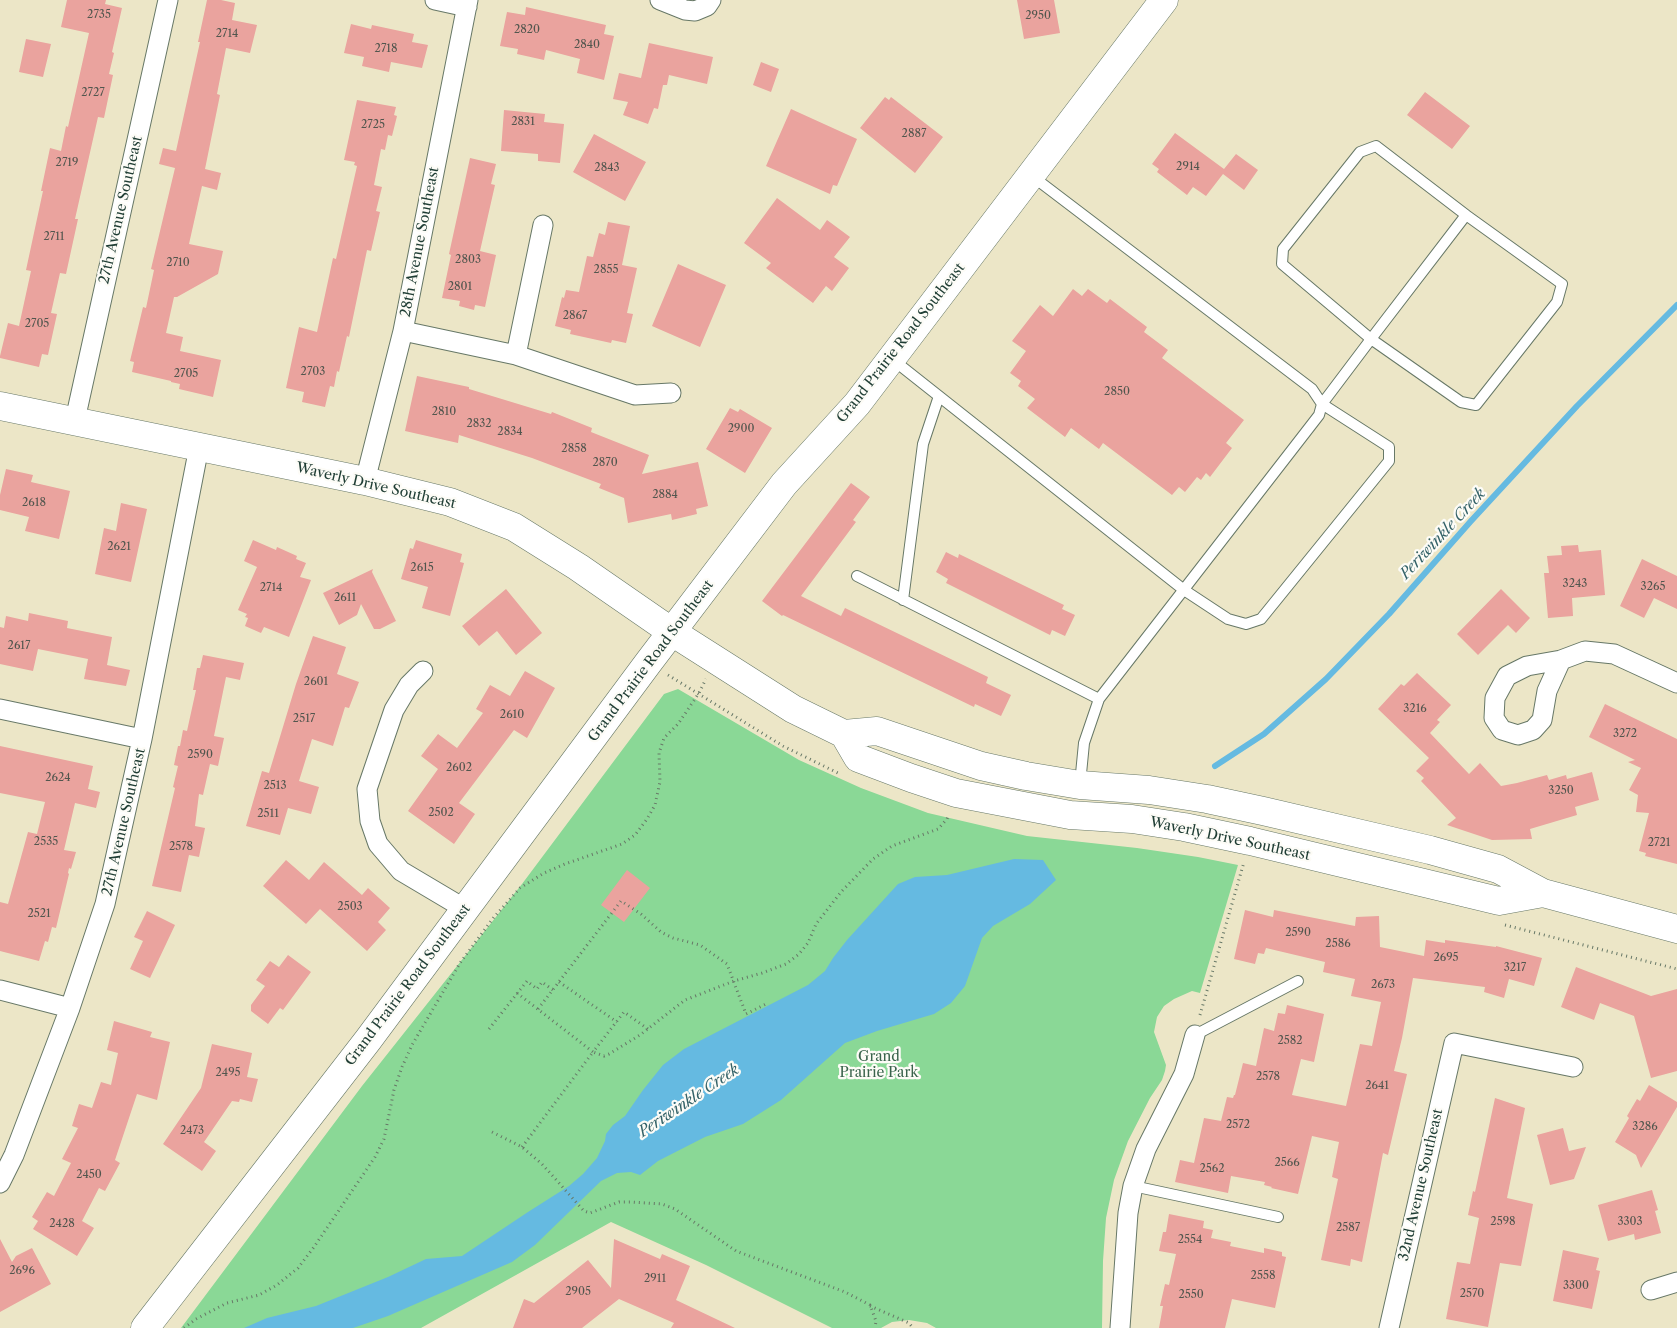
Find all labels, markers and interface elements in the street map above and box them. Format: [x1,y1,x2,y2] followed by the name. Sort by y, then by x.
[87,8,111,22] house number: 2735
[1025,9,1051,23] house number: 2950
[514,23,540,37] house number: 2820
[216,27,238,41] house number: 2714
[574,38,600,52] house number: 2840
[375,42,397,56] house number: 2718
[81,86,105,100] house number: 2727
[511,115,535,129] house number: 2831
[361,118,385,132] house number: 2725
[902,127,926,141] house number: 2887
[96,134,146,286] street label: 27th Avenue Southeast
[56,156,78,170] house number: 2719
[1176,160,1200,174] house number: 2914
[594,161,620,175] house number: 2843
[397,165,443,319] street label: 28th Avenue Southeast
[44,230,64,244] house number: 2711
[455,253,481,267] house number: 2803
[166,256,190,270] house number: 2710
[833,260,969,426] street label: Grand Prairie Road Southeast
[594,263,618,277] house number: 2855
[448,280,472,294] house number: 2801
[563,309,587,323] house number: 2867
[25,317,49,331] house number: 2705
[301,365,325,379] house number: 2703
[174,367,198,381] house number: 2705
[1104,385,1130,399] house number: 2850
[432,405,456,419] house number: 2810
[466,417,492,431] house number: 2832
[728,422,754,436] house number: 2900
[497,425,523,439] house number: 2834
[561,442,587,456] house number: 2858
[592,456,618,470] house number: 2870
[295,459,457,513] street label: Waverly Drive Southeast
[1396,485,1490,583] water label: Periwinkle Creek
[652,488,678,502] house number: 2884
[22,496,46,510] house number: 2618
[107,540,131,554] house number: 2621
[410,561,434,575] house number: 2615
[585,577,717,745] street label: Grand Prairie Road Southeast
[1563,577,1587,591] house number: 3243
[1641,580,1665,594] house number: 3265
[260,581,282,595] house number: 2714
[334,591,356,605] house number: 2611
[8,639,30,653] house number: 2617
[304,675,328,689] house number: 2601
[1403,702,1427,716] house number: 3216
[500,708,524,722] house number: 2610
[293,712,315,726] house number: 2517
[1613,727,1637,741] house number: 3272
[99,746,149,898] street label: 27th Avenue Southeast
[187,748,213,762] house number: 2590
[446,761,472,775] house number: 2602
[45,771,71,785] house number: 2624
[264,779,286,793] house number: 2513
[1548,784,1574,798] house number: 3250
[428,806,454,820] house number: 2502
[257,807,279,821] house number: 2511
[1148,814,1312,864] street label: Waverly Drive Southeast
[34,835,58,849] house number: 2535
[1648,836,1670,850] house number: 2721
[169,840,193,854] house number: 2578
[337,900,363,914] house number: 2503
[342,901,474,1069] street label: Grand Prairie Road Southeast
[27,907,51,921] house number: 2521
[1285,926,1311,940] house number: 2590
[1325,937,1351,951] house number: 2586
[1433,951,1459,965] house number: 2695
[1504,961,1526,975] house number: 3217
[1371,978,1395,992] house number: 2673
[1277,1034,1303,1048] house number: 2582
[840,1049,918,1082] park label: Grand Prairie Park
[635,1061,743,1141] water label: Periwinkle Creek
[215,1066,241,1080] house number: 2495
[1256,1070,1280,1084] house number: 2578
[1365,1079,1389,1093] house number: 2641
[1395,1107,1447,1263] street label: 32nd Avenue Southeast
[1226,1118,1250,1132] house number: 2572
[1632,1120,1658,1134] house number: 3286
[180,1124,204,1138] house number: 2473
[1274,1156,1300,1170] house number: 2566
[1199,1162,1225,1176] house number: 2562
[76,1168,102,1182] house number: 2450
[1490,1215,1516,1229] house number: 2598
[1617,1215,1643,1229] house number: 3303
[49,1217,75,1231] house number: 2428
[1336,1221,1360,1235] house number: 2587
[1178,1233,1202,1247] house number: 2554
[9,1264,35,1278] house number: 2696
[1251,1269,1275,1283] house number: 2558
[644,1272,666,1286] house number: 2911
[1563,1279,1589,1293] house number: 3300
[565,1285,591,1299] house number: 2905
[1460,1287,1484,1301] house number: 2570
[1178,1288,1204,1302] house number: 2550

